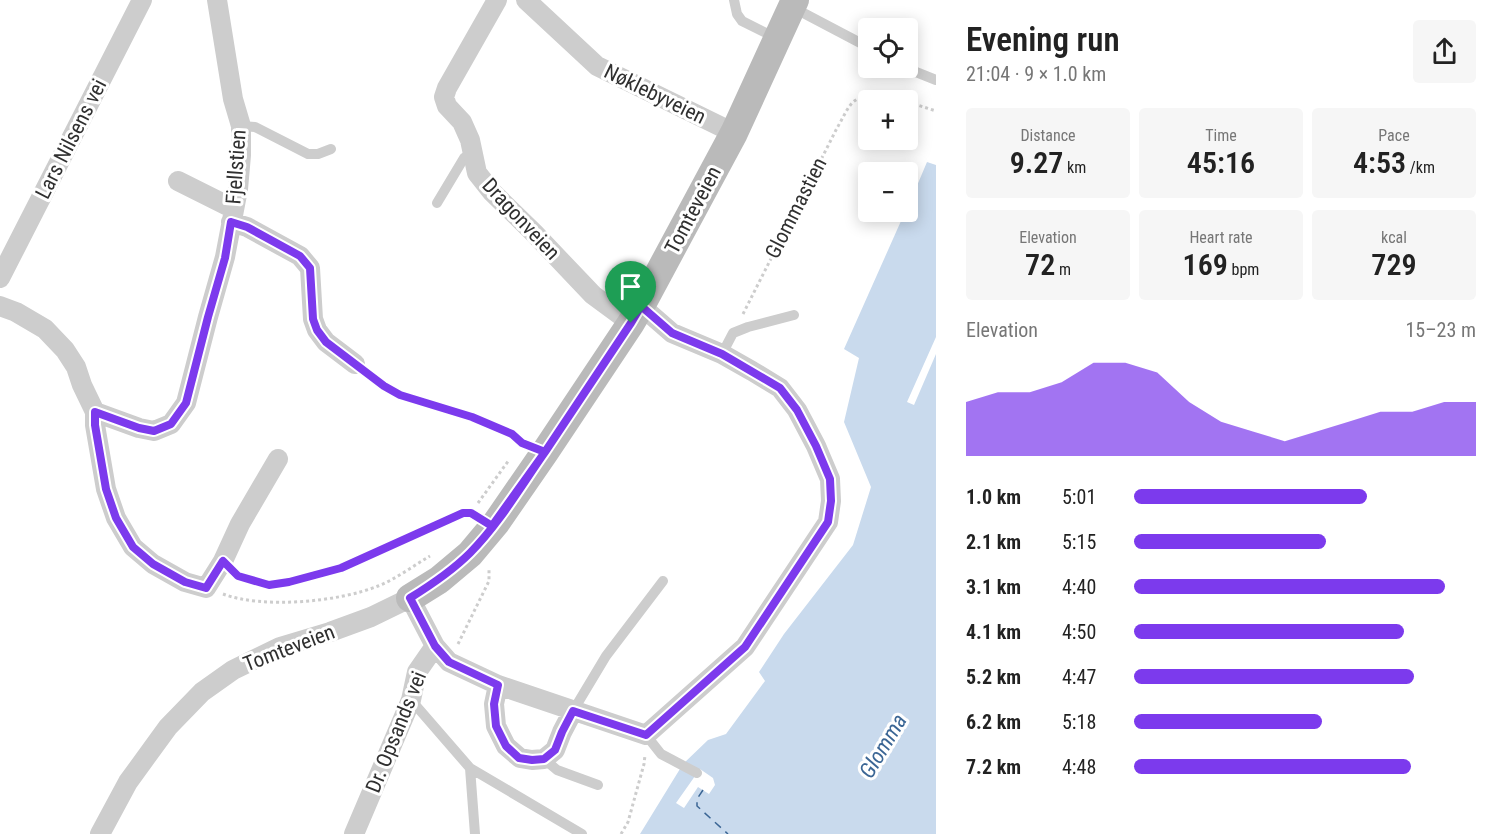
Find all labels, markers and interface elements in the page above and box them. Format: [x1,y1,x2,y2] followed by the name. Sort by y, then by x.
[858,18,918,222] map controls
[858,18,918,78] button: locate
[966,20,1120,59] text: Evening run
[1413,20,1476,83] button: share
[600,59,710,129] street label: Nøklebyveien
[966,62,1106,86] text: 21:04 · 9 × 1.0 km
[31,75,111,203] street label: Lars Nilsens vei
[858,90,918,150] button: +
[1020,126,1076,145] text: Distance
[1205,126,1237,145] text: Time
[1378,126,1410,145] text: Pace
[221,129,251,205] street label: Fjellstien
[1010,145,1063,180] text: 9.27
[1187,145,1255,180] text: 45:16
[1353,145,1406,180] text: 4:53
[760,154,832,262] street label: Glommastien
[1063,158,1086,177] text: km
[1406,158,1435,177] text: /km
[660,162,726,258] street label: Tomteveien
[858,162,918,222] button: −
[477,173,565,265] street label: Dragonveien
[1019,228,1077,247] text: Elevation
[1189,228,1253,247] text: Heart rate
[1381,228,1407,247] text: kcal
[1025,247,1055,282] text: 72
[1183,247,1228,282] text: 169
[1371,247,1417,282] text: 729
[1055,260,1071,279] text: m
[1228,260,1259,279] text: bpm
[605,261,656,323] pin
[614,270,647,303] icon: arrive
[966,318,1038,342] text: Elevation
[1405,318,1476,342] text: 15–23 m
[966,485,1021,509] text: 1.0 km
[1062,485,1096,509] text: 5:01
[966,530,1021,554] text: 2.1 km
[1062,530,1096,554] text: 5:15
[966,575,1021,599] text: 3.1 km
[1062,575,1096,599] text: 4:40
[240,620,338,676] street label: Tomteveien
[966,620,1021,644] text: 4.1 km
[1062,620,1096,644] text: 4:50
[966,665,1021,689] text: 5.2 km
[1062,665,1096,689] text: 4:47
[361,668,431,796] street label: Dr. Opsands vei
[854,709,912,783] water label: Glomma
[966,710,1021,734] text: 6.2 km
[1062,710,1096,734] text: 5:18
[966,755,1021,779] text: 7.2 km
[1062,755,1096,779] text: 4:48

